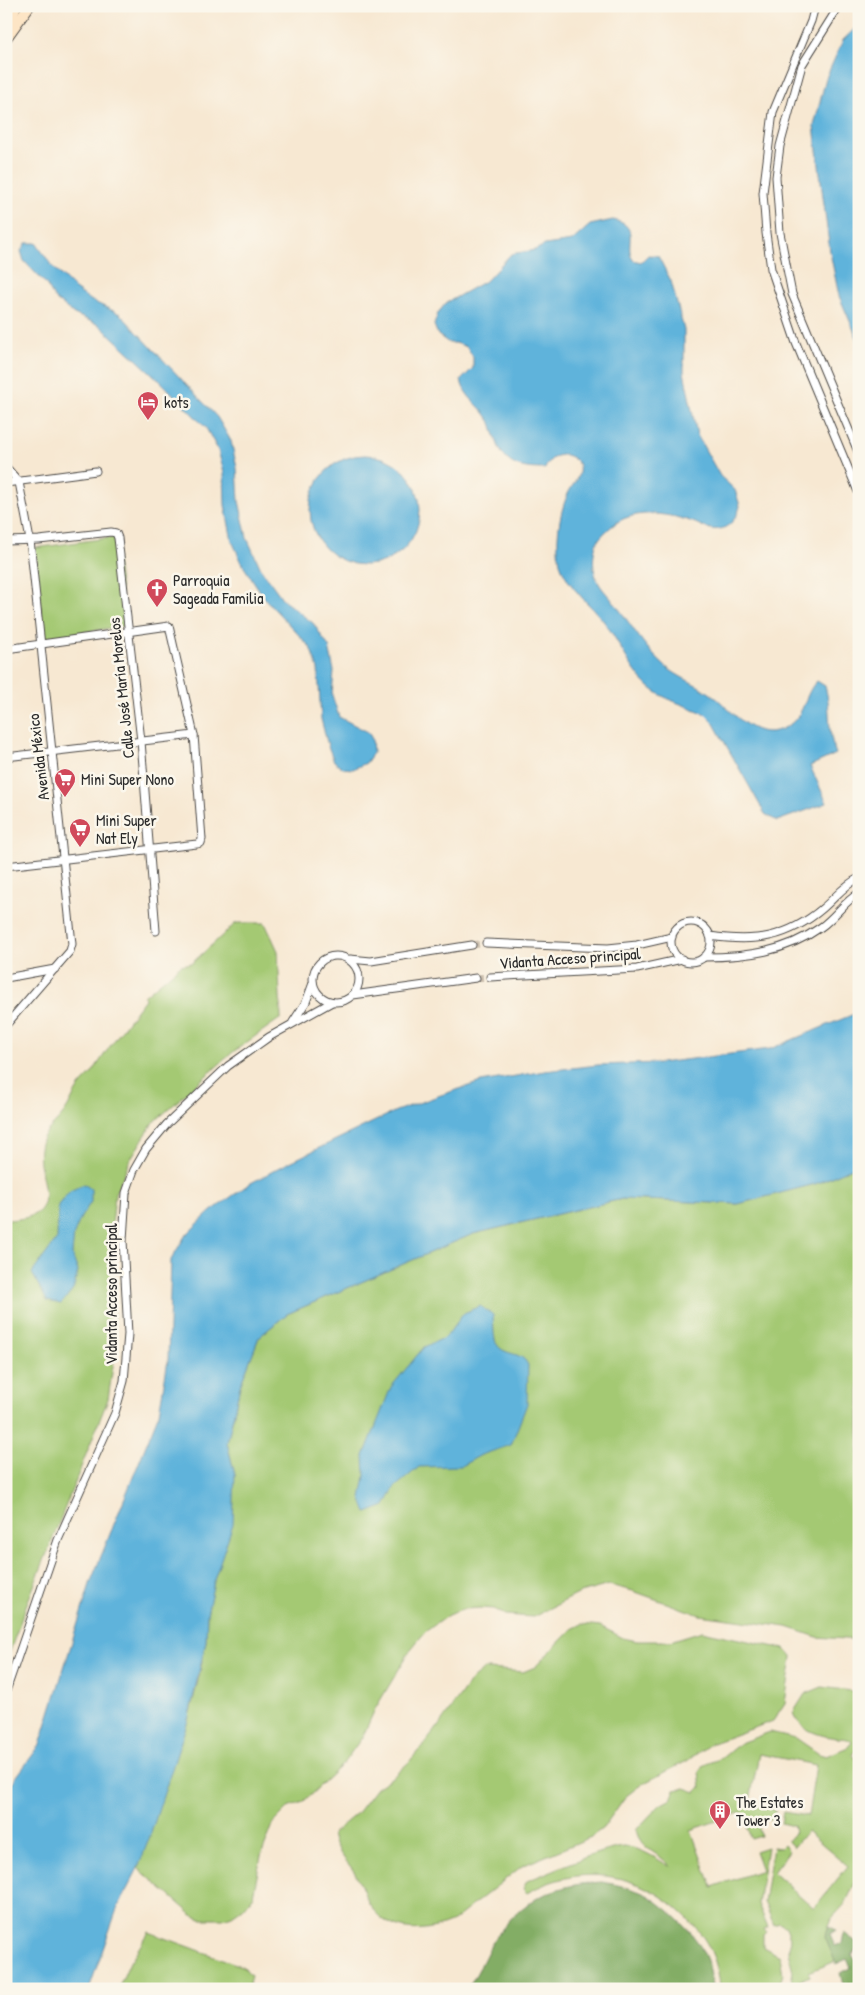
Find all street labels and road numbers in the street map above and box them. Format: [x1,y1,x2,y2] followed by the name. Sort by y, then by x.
[103,617,139,759] street label: Calle José María Morelos
[22,712,54,801] street label: Avenida México
[499,942,642,974] street label: Vidanta Acceso principal
[100,1222,122,1365] street label: Vidanta Acceso principal

